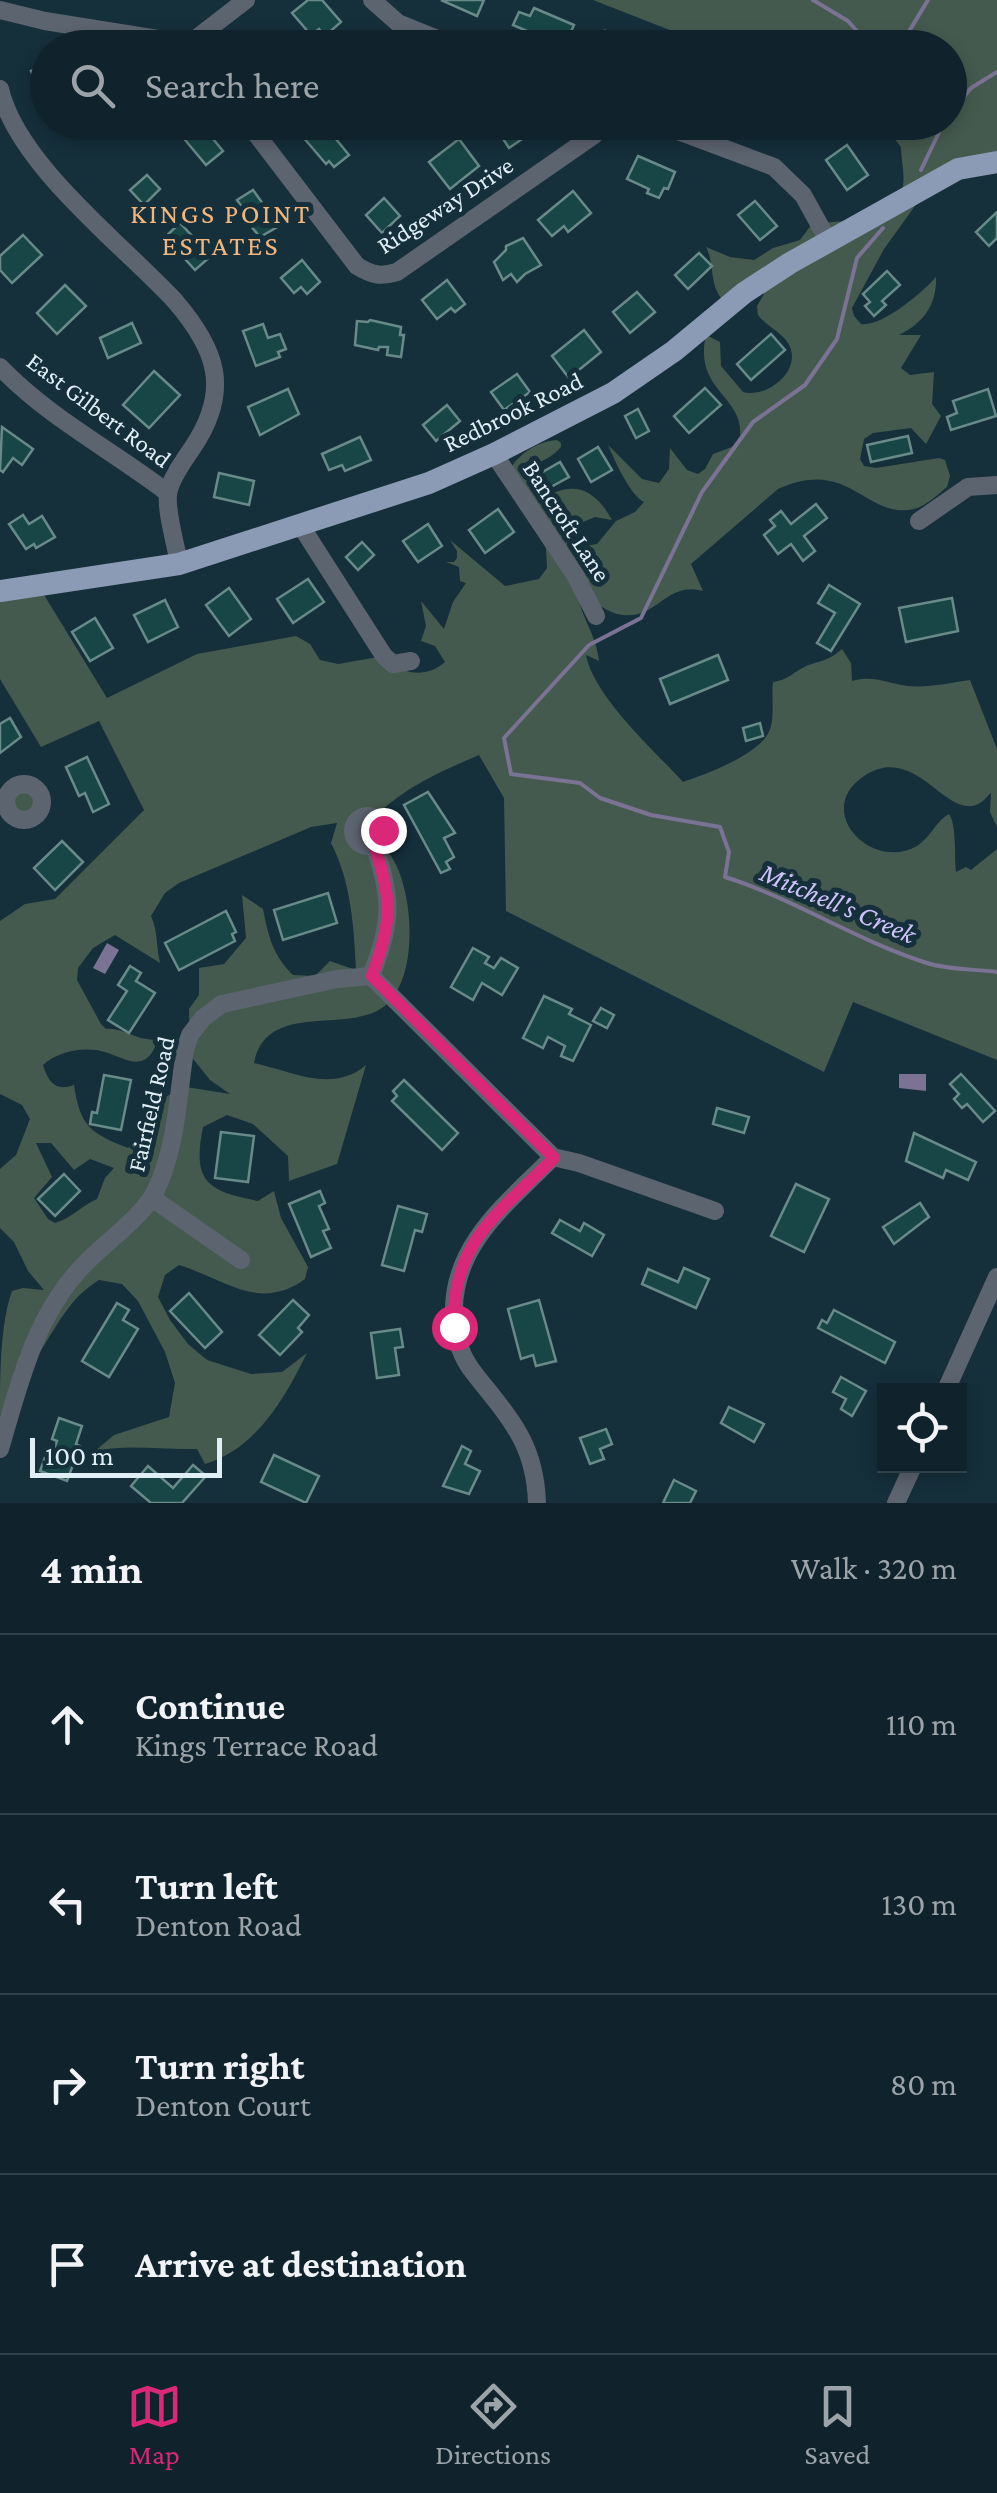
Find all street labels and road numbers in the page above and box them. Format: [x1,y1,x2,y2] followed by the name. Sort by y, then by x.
[372,151,519,260] street label: Ridgeway Drive
[22,347,176,473] street label: East Gilbert Road
[439,367,587,457] street label: Redbrook Road
[518,456,616,586] street label: Bancroft Lane
[122,1034,180,1174] street label: Fairfield Road

